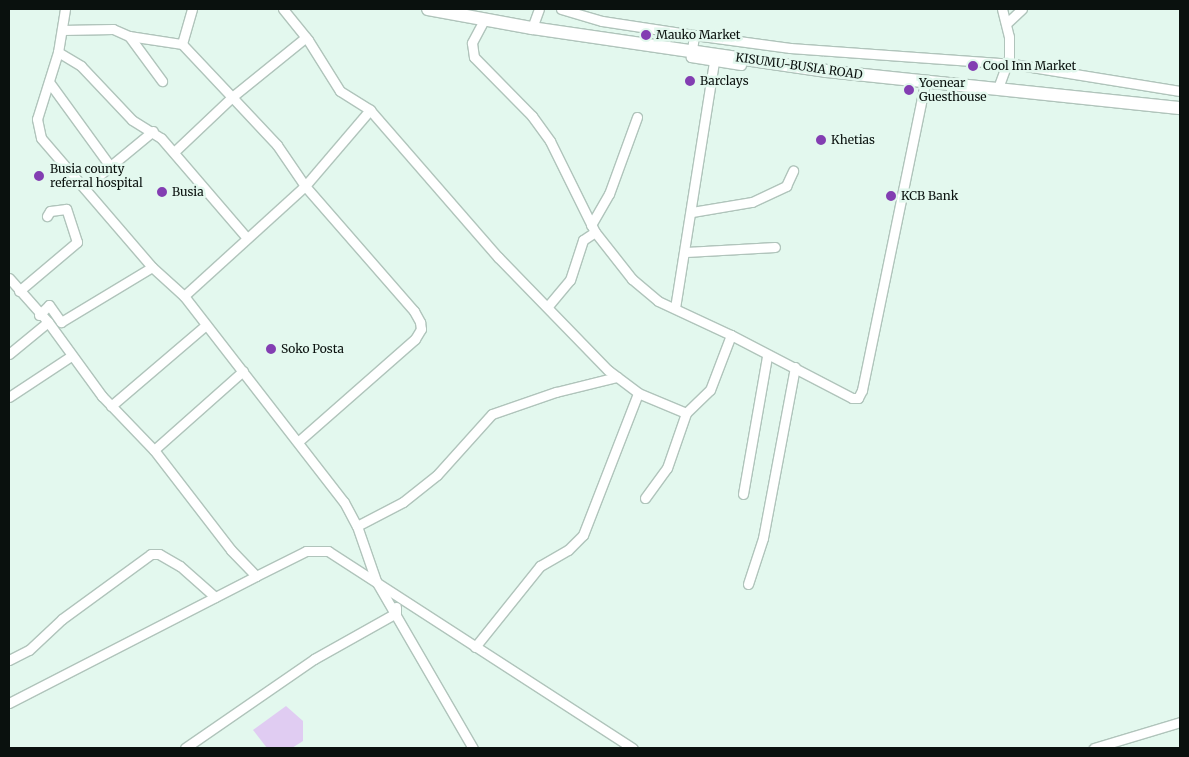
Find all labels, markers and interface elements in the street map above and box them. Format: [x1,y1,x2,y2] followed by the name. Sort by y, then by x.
[656,28,740,42] place label: Mauko Market
[640,29,652,41] marker: Mauko Market
[734,50,864,82] street label: KISUMU-BUSIA ROAD
[983,59,1076,73] place label: Cool Inn Market
[967,60,979,72] marker: Cool Inn Market
[700,74,749,88] place label: Barclays
[684,75,696,87] marker: Barclays
[919,76,987,104] place label: Yoenear Guesthouse
[903,84,915,96] marker: Yoenear Guesthouse
[831,133,875,147] place label: Khetias
[815,134,827,146] marker: Khetias
[50,162,143,190] place label: Busia county referral hospital
[32,169,46,183] marker: Busia county referral hospital
[172,185,204,199] place label: Busia
[156,186,168,198] marker: Busia
[901,189,958,203] place label: KCB Bank
[885,190,897,202] marker: KCB Bank
[281,342,344,356] place label: Soko Posta
[265,343,277,355] marker: Soko Posta

